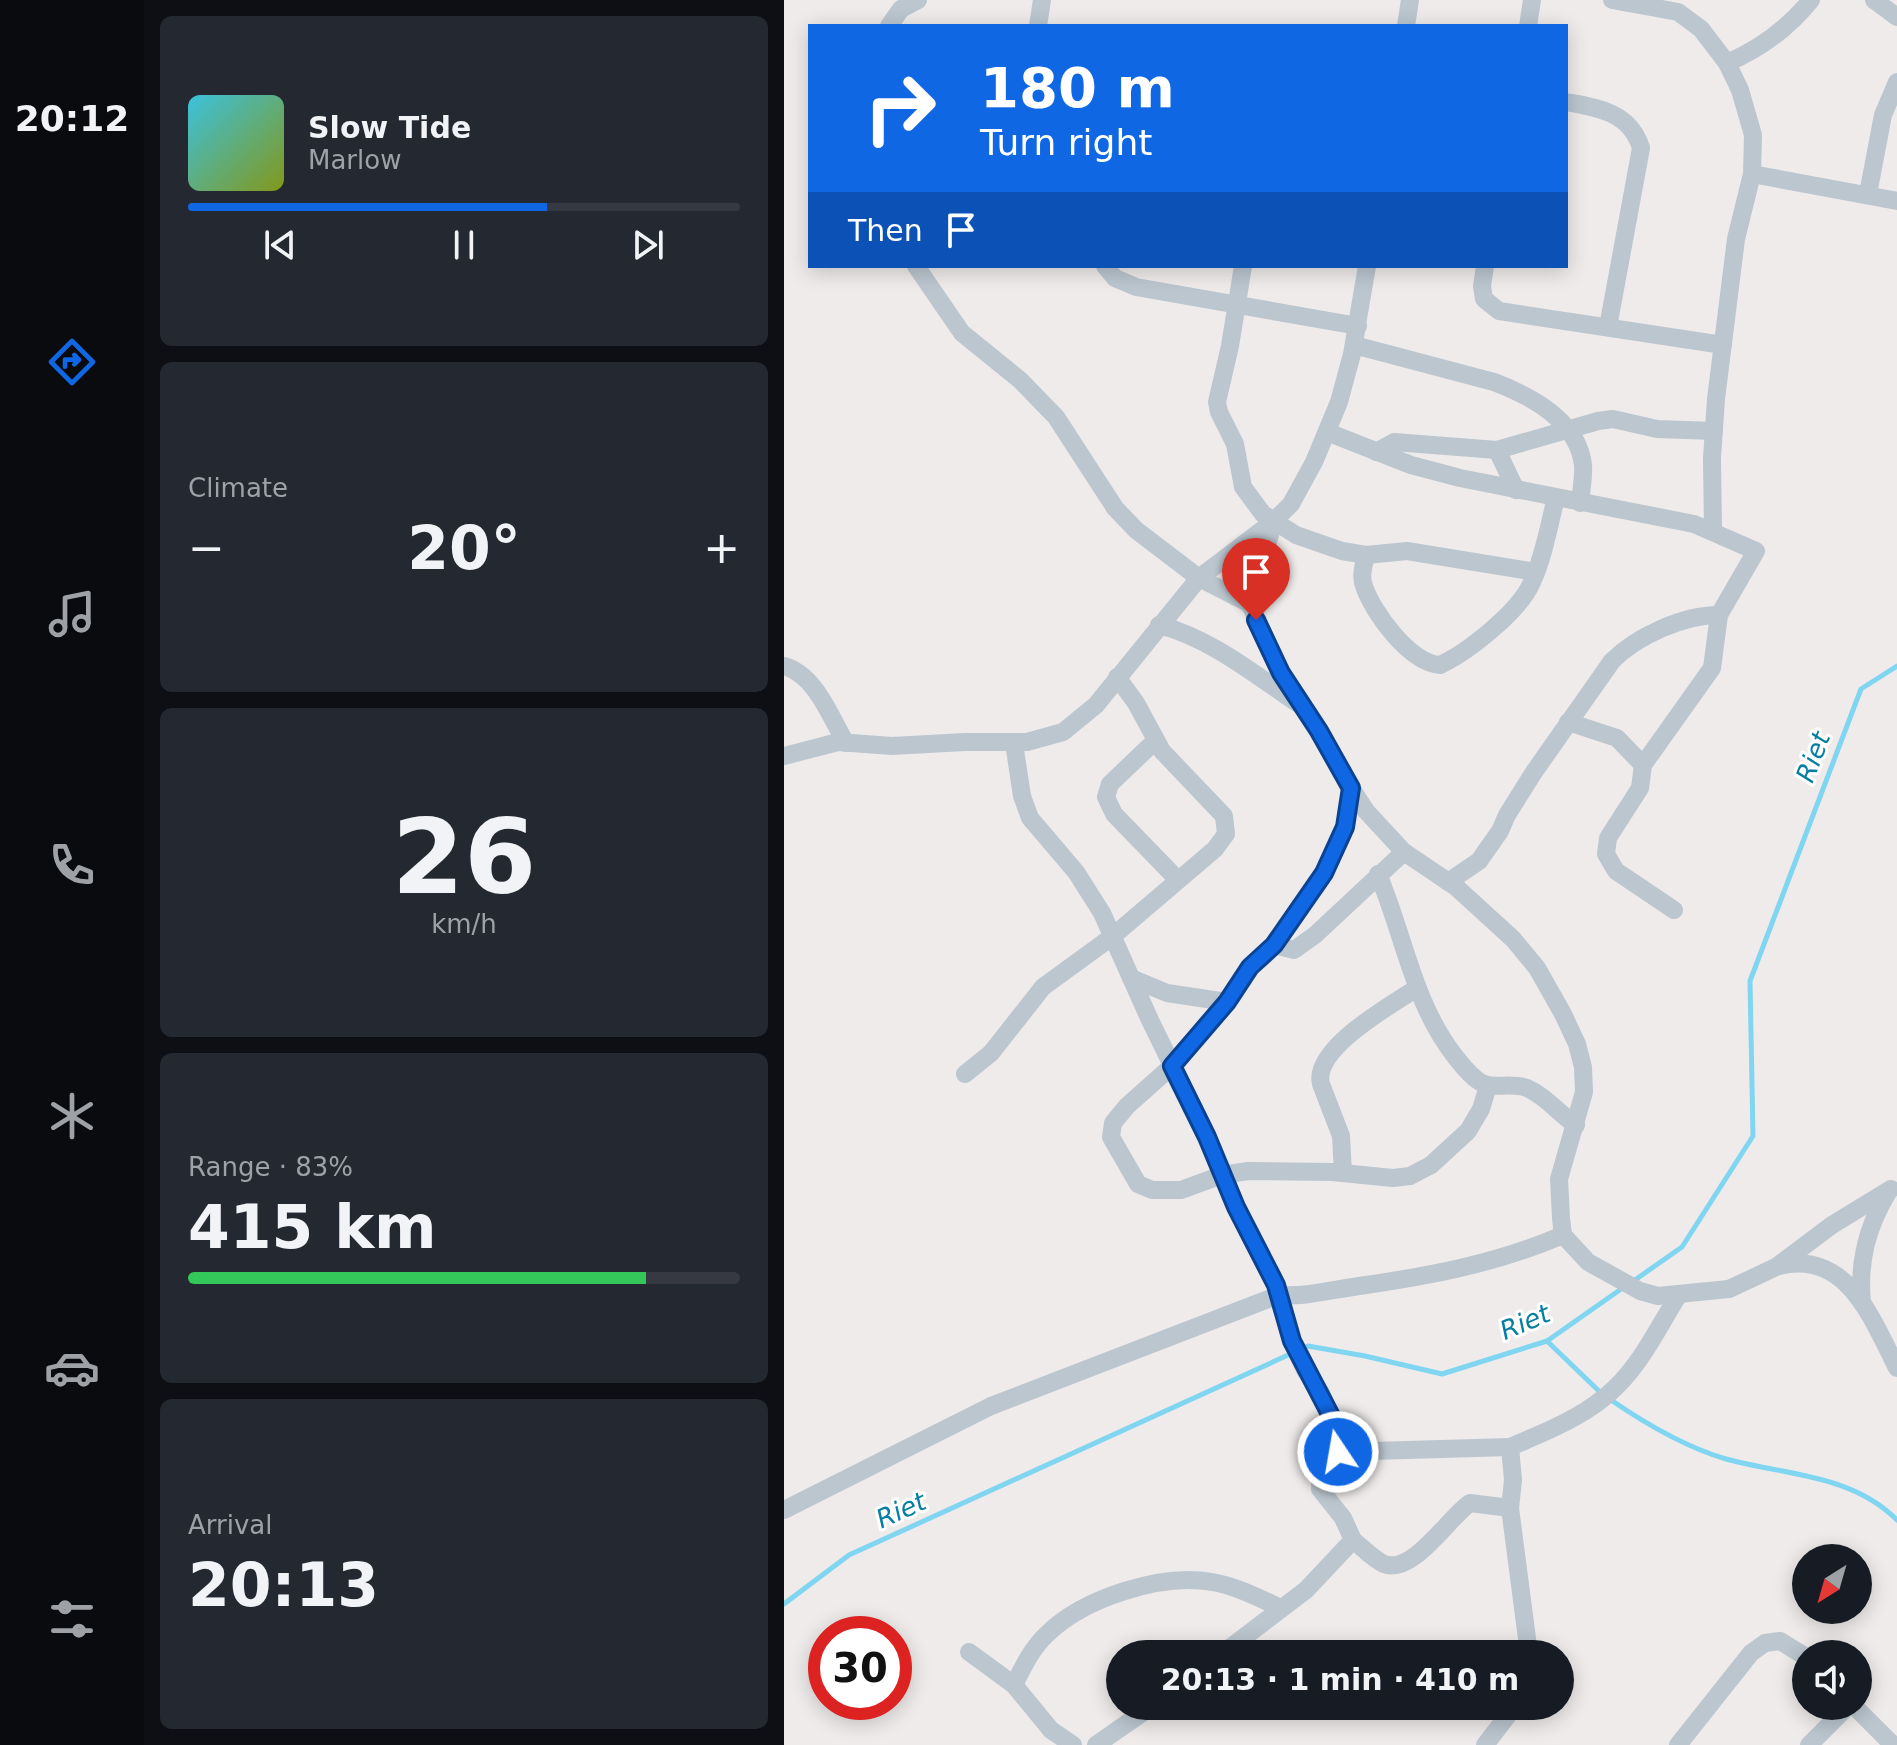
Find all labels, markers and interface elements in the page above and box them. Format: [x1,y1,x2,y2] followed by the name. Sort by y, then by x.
[980,55,1175,120] text: 180 m
[848,56,952,160] icon: right
[15,98,129,139] text: 20:12
[308,110,471,145] text: Slow Tide
[980,122,1152,163] text: Turn right
[308,145,401,175] text: Marlow
[939,208,983,252] icon: arrive
[848,213,923,248] text: Then
[258,223,302,267] icon: previous
[442,223,486,267] icon: pause
[626,223,670,267] icon: next
[44,334,100,390] icon: directions
[188,473,288,503] text: Climate
[407,513,521,583] text: 20°
[188,522,225,573] text: −
[703,522,740,573] text: +
[1222,538,1290,620] pin
[1234,550,1278,594] icon: arrive
[44,586,100,642] icon: music
[1790,727,1837,786] water label: Riet
[392,796,536,918] text: 26
[44,837,100,893] icon: phone
[431,909,497,939] text: km/h
[44,1088,100,1144] icon: climate
[188,1152,353,1182] text: Range · 83%
[188,1192,437,1262] text: 415 km
[1495,1298,1555,1346] water label: Riet
[44,1340,100,1396] icon: car
[1296,1410,1380,1494] position arrow
[871,1486,931,1534] water label: Riet
[188,1510,272,1540] text: Arrival
[1792,1544,1872,1624] north arrow
[1792,1544,1872,1720] map controls
[188,1550,379,1620] text: 20:13
[44,1591,100,1647] icon: filters
[808,1616,912,1720] speed limit sign: 30
[1792,1640,1872,1720] button: sound
[1161,1662,1519,1697] text: 20:13 · 1 min · 410 m

